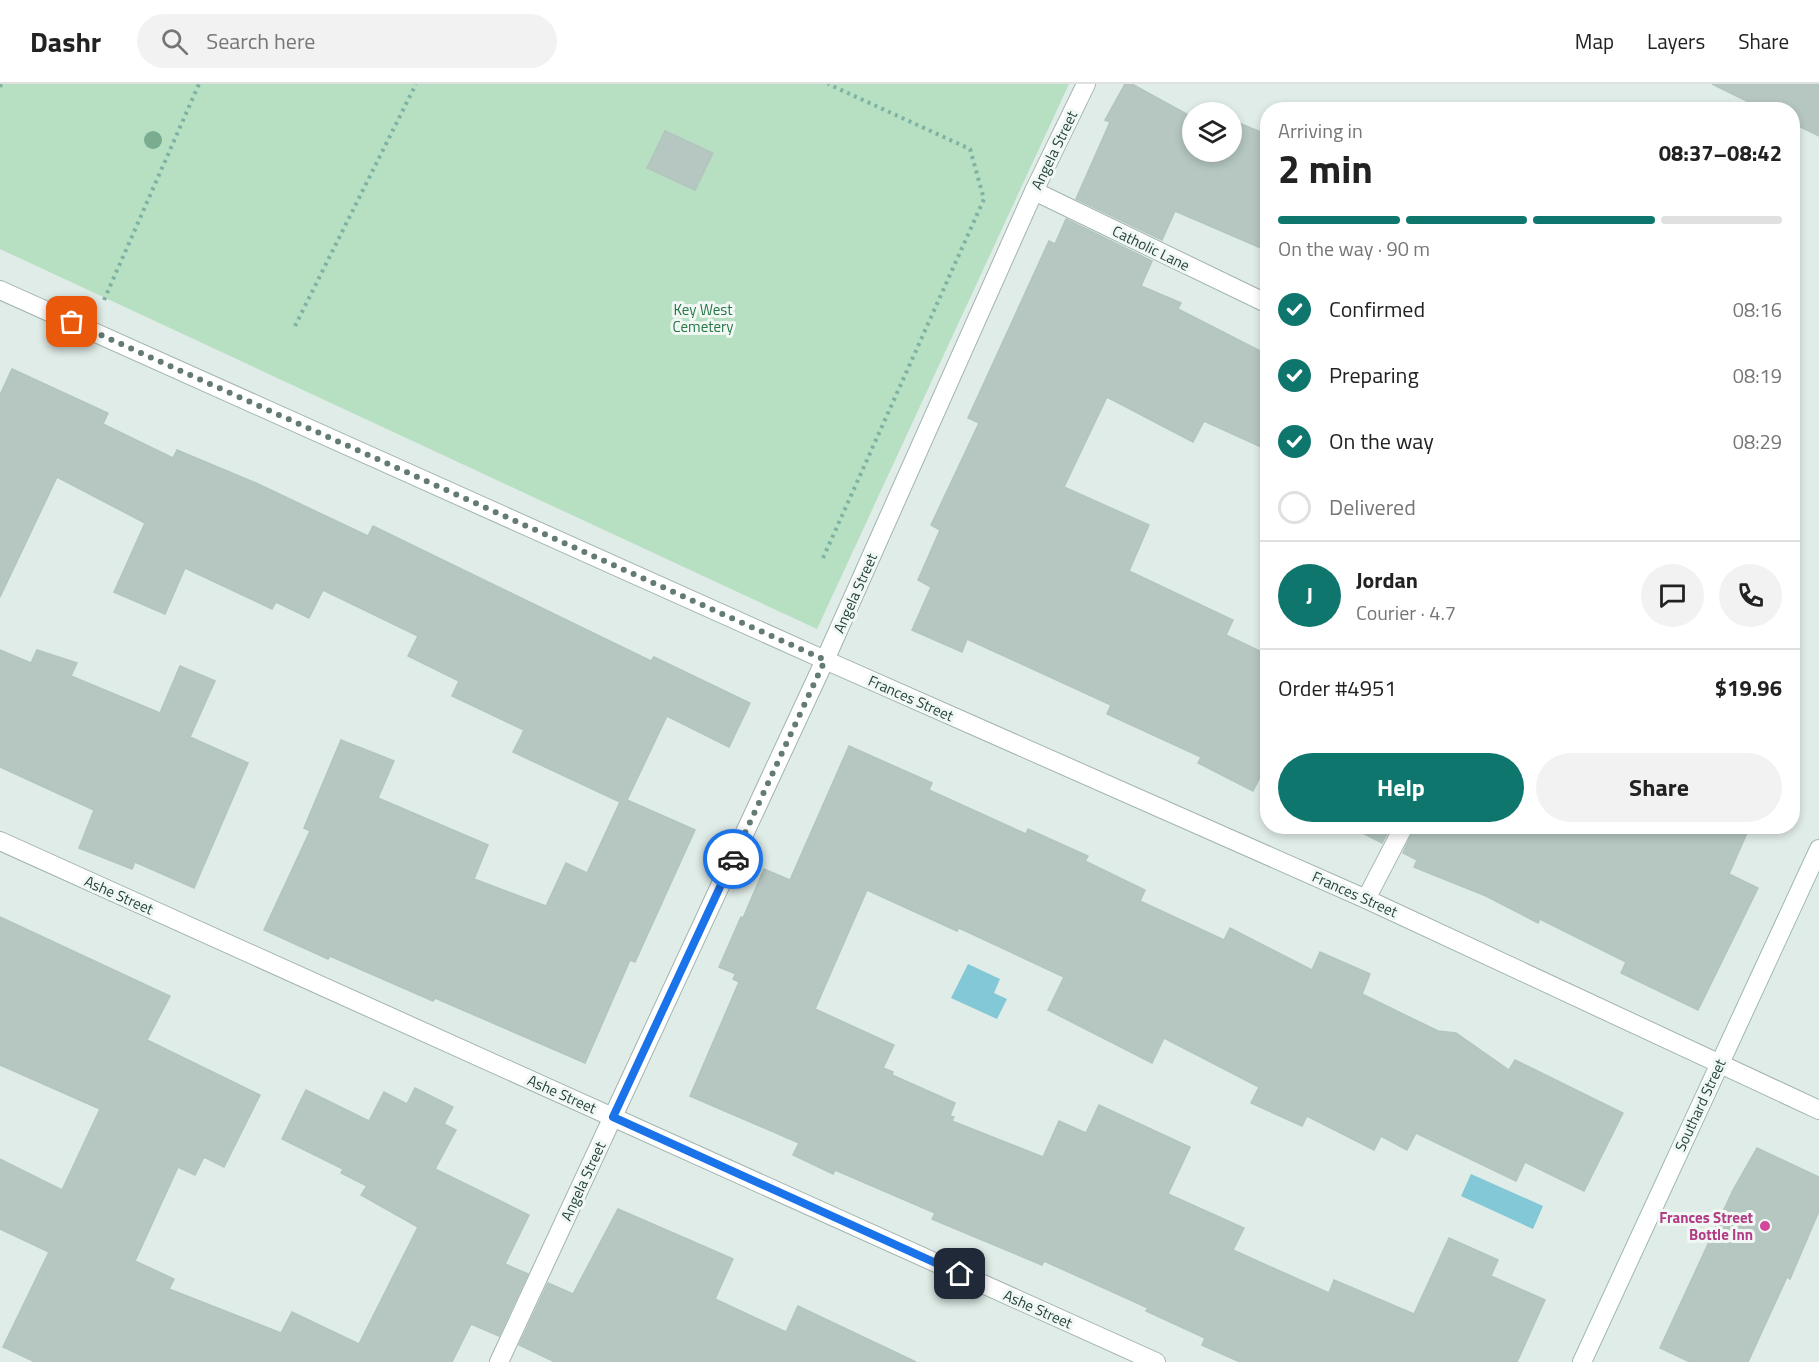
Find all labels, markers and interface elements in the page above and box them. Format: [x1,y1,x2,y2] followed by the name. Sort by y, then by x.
[137,14,557,68] search box
[30,20,101,63] text: Dashr
[206,24,315,58] text: Search here
[158,25,191,58] icon: search
[1575,25,1614,57] text: Map
[1647,25,1705,57] text: Layers
[1738,25,1789,57] text: Share
[1182,102,1242,162] map controls
[1182,102,1242,162] button: layers
[1025,106,1083,193] street label: Angela Street
[1278,115,1363,146] text: Arriving in
[1659,136,1782,170] text: 08:37–08:42
[1278,139,1373,198] text: 2 min
[1108,219,1194,277] street label: Catholic Lane
[1278,233,1430,264] text: On the way · 90 m
[1329,292,1425,326] text: Confirmed
[1278,293,1311,326] icon: check
[1733,294,1782,325] text: 08:16
[46,296,97,347] pin
[673,298,733,338] park label: Key West Cemetery
[55,305,88,338] icon: bag
[1329,358,1419,392] text: Preparing
[1278,359,1311,392] icon: check
[1733,360,1782,391] text: 08:19
[1329,424,1434,458] text: On the way
[1278,425,1311,458] icon: check
[1733,426,1782,457] text: 08:29
[1329,490,1416,524] text: Delivered
[827,549,883,637] street label: Angela Street
[1356,563,1418,597] text: Jordan
[1641,564,1704,627] button: chat
[1719,564,1782,627] button: phone
[1306,578,1313,612] text: J
[1356,597,1456,628] text: Courier · 4.7
[865,669,958,727] street label: Frances Street
[1278,671,1397,705] text: Order #4951
[1715,671,1782,705] text: $19.96
[1278,753,1524,822] button: Help
[1536,753,1782,822] button: Share
[703,829,763,889] courier
[717,843,750,876] icon: car
[1309,865,1402,923] street label: Frances Street
[81,870,158,921] street label: Ashe Street
[1668,1054,1732,1155] street label: Southard Street
[524,1069,601,1120] street label: Ashe Street
[555,1137,612,1224] street label: Angela Street
[1659,1206,1754,1246] place label: Frances Street Bottle Inn
[1758,1219,1772,1233] marker: Frances Street Bottle Inn
[934,1248,985,1299] pin
[943,1257,976,1290] icon: home
[1000,1284,1077,1335] street label: Ashe Street

